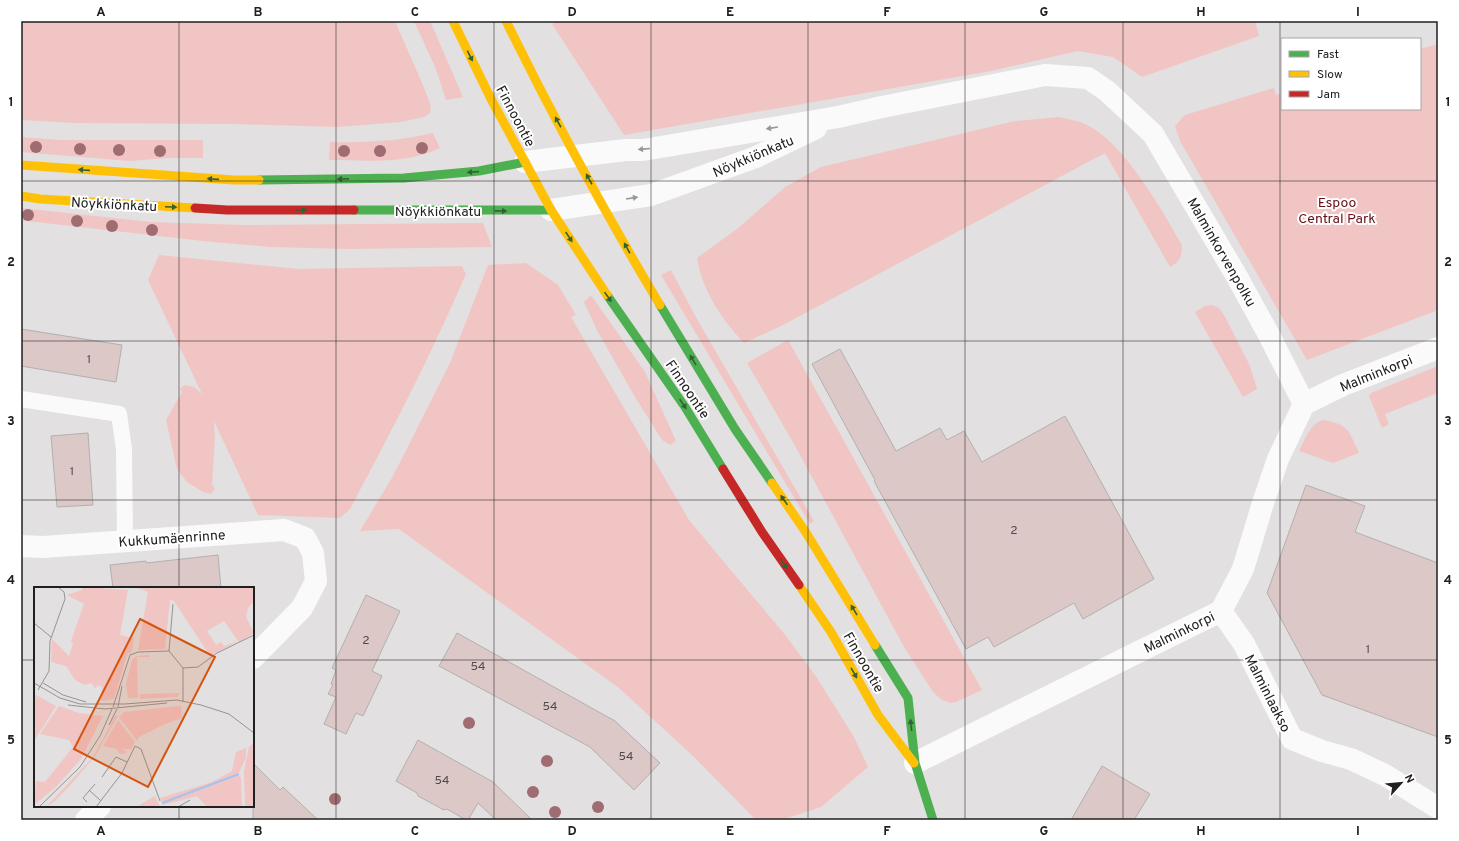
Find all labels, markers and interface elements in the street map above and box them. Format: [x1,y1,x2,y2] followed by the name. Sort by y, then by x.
[96,5,106,21] text: A
[254,5,263,21] text: B
[411,5,419,21] text: C
[567,5,577,21] text: D
[726,5,734,21] text: E
[883,5,891,21] text: F
[1040,5,1049,21] text: G
[1196,5,1206,21] text: H
[1356,5,1360,21] text: I
[1281,38,1421,110] legend
[1317,47,1339,63] text: Fast
[467,50,473,62] one-way arrow
[1317,67,1343,83] text: Slow
[491,83,538,150] street label: Finnoontie
[1317,87,1340,103] text: Jam
[8,95,14,111] text: 1
[1445,95,1451,111] text: 1
[554,116,561,128] one-way arrow
[766,125,778,131] one-way arrow
[711,133,797,182] street label: Nöykkiönkatu
[638,146,650,153] one-way arrow
[78,167,90,174] one-way arrow
[467,168,479,175] one-way arrow
[586,173,592,185] one-way arrow
[206,176,219,182] one-way arrow
[336,176,349,182] one-way arrow
[70,195,157,216] street label: Nöykkiönkatu
[625,195,638,201] one-way arrow
[1183,195,1259,310] street label: Malminkorvenpolku
[1298,195,1376,228] park label: Espoo Central Park
[165,204,178,210] one-way arrow
[395,204,481,221] street label: Nöykkiönkatu
[295,207,308,213] one-way arrow
[495,208,508,214] one-way arrow
[566,231,573,243] one-way arrow
[623,242,630,254] one-way arrow
[7,255,15,271] text: 2
[1444,255,1452,271] text: 2
[604,292,612,302] one-way arrow
[87,352,91,368] house number: 1
[1338,352,1415,397] street label: Malminkorpi
[689,355,697,365] one-way arrow
[661,357,713,422] street label: Finnoontie
[679,399,687,409] one-way arrow
[7,414,15,430] text: 3
[1444,414,1452,430] text: 3
[70,464,74,480] house number: 1
[780,495,788,505] one-way arrow
[1010,523,1018,539] house number: 2
[118,527,226,552] street label: Kukkumäenrinne
[780,559,788,569] one-way arrow
[7,573,15,589] text: 4
[1444,573,1452,589] text: 4
[34,587,254,807] inset map
[850,604,857,616] one-way arrow
[1141,609,1218,658] street label: Malminkorpi
[839,629,887,696] street label: Finnoontie
[362,633,370,649] house number: 2
[1366,642,1370,658] house number: 1
[1240,652,1294,736] street label: Malminlaakso
[470,659,486,675] house number: 54
[850,667,857,679] one-way arrow
[542,699,558,715] house number: 54
[907,719,914,731] one-way arrow
[7,733,15,749] text: 5
[1444,733,1452,749] text: 5
[618,749,634,765] house number: 54
[1381,763,1421,803] north arrow
[1401,772,1417,786] text: N
[434,773,450,789] house number: 54
[96,824,106,840] text: A
[254,824,263,840] text: B
[411,824,419,840] text: C
[567,824,577,840] text: D
[726,824,734,840] text: E
[883,824,891,840] text: F
[1040,824,1049,840] text: G
[1196,824,1206,840] text: H
[1356,824,1360,840] text: I

